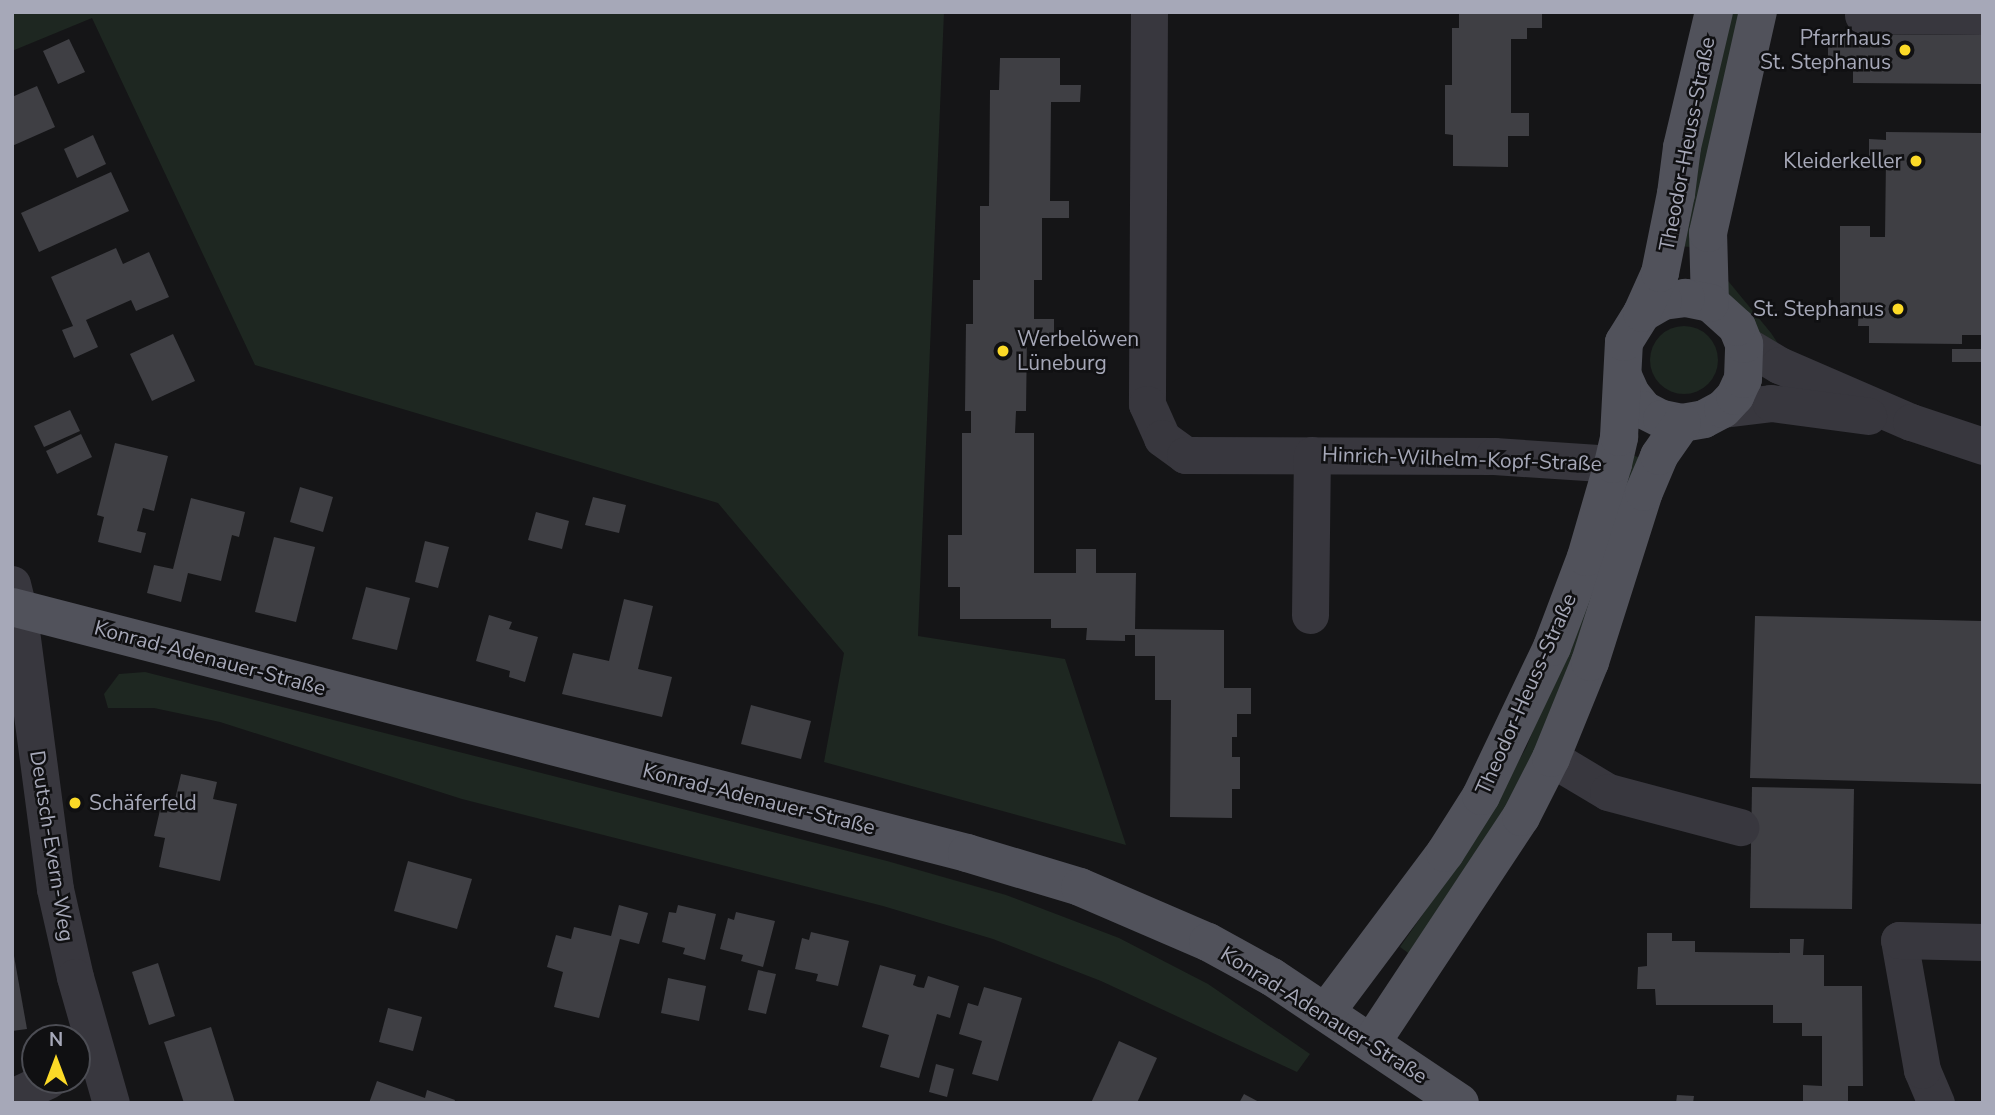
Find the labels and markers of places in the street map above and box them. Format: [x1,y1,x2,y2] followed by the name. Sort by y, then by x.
[1760,25,1891,75] place label: Pfarrhaus St. Stephanus
[1897,42,1913,58] marker: Pfarrhaus St. Stephanus
[1783,148,1902,174] place label: Kleiderkeller
[1908,153,1924,169] marker: Kleiderkeller
[1753,296,1884,322] place label: St. Stephanus
[1890,301,1906,317] marker: St. Stephanus
[1017,326,1139,376] place label: Werbelöwen Lüneburg
[995,343,1011,359] marker: Werbelöwen Lüneburg
[89,790,197,816] place label: Schäferfeld
[67,795,83,811] marker: Schäferfeld

